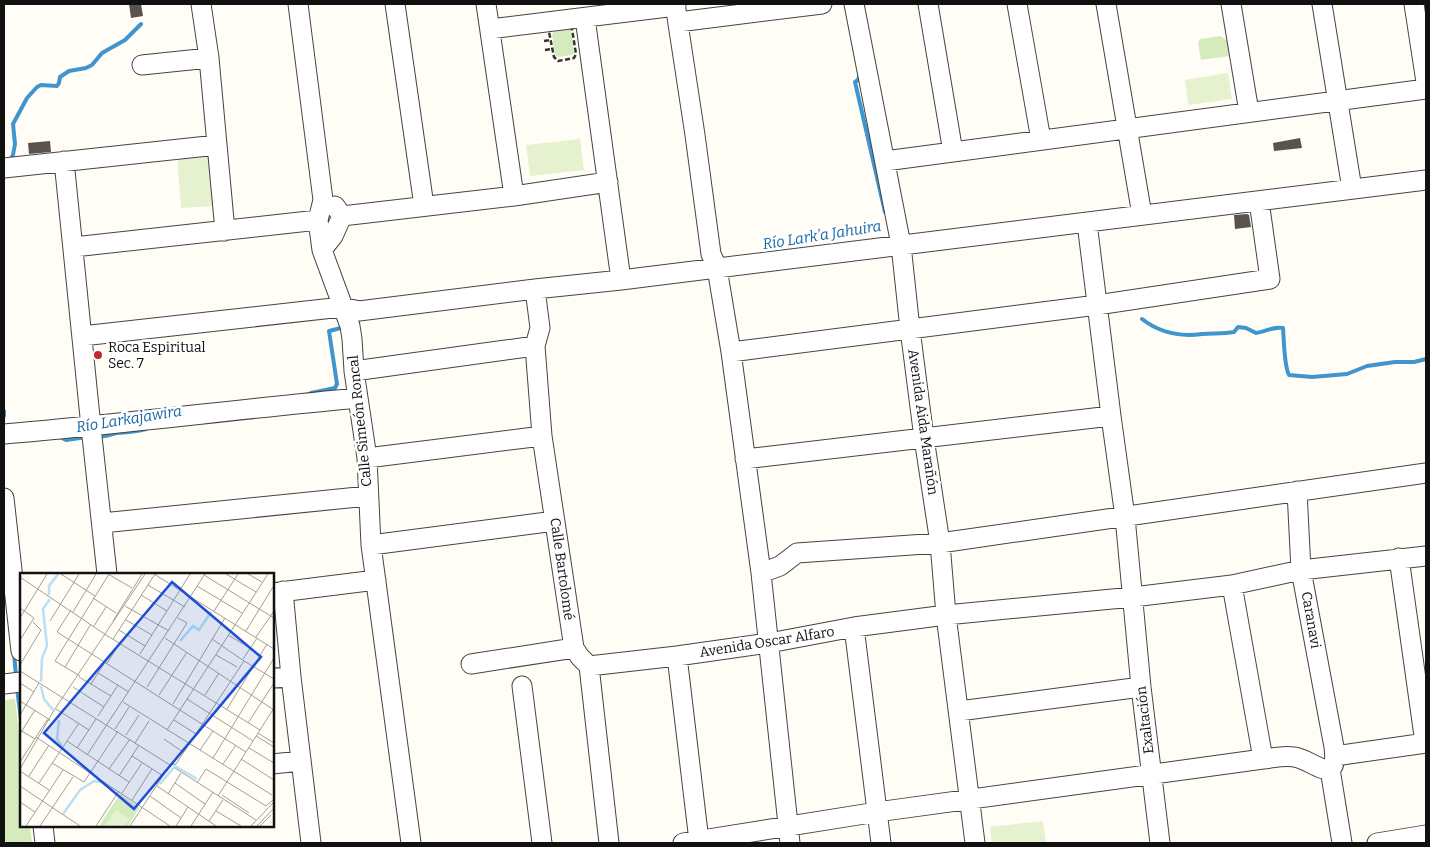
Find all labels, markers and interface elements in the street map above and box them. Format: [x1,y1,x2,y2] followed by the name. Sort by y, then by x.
[761,217,883,253] water label: Río Lark’a Jahuira
[108,339,206,372] place label: Roca Espiritual Sec. 7
[904,348,942,496] street label: Avenida Aida Marañón
[92,349,104,361] marker: Roca Espiritual Sec. 7
[345,354,375,488] street label: Calle Simeón Roncal
[75,402,183,436] water label: Río Larkajawira
[546,517,578,621] street label: Calle Bartolomé
[20,573,274,827] inset map
[1298,590,1324,650] street label: Caranavi
[698,623,836,661] street label: Avenida Oscar Alfaro
[1132,685,1158,755] street label: Exaltación

